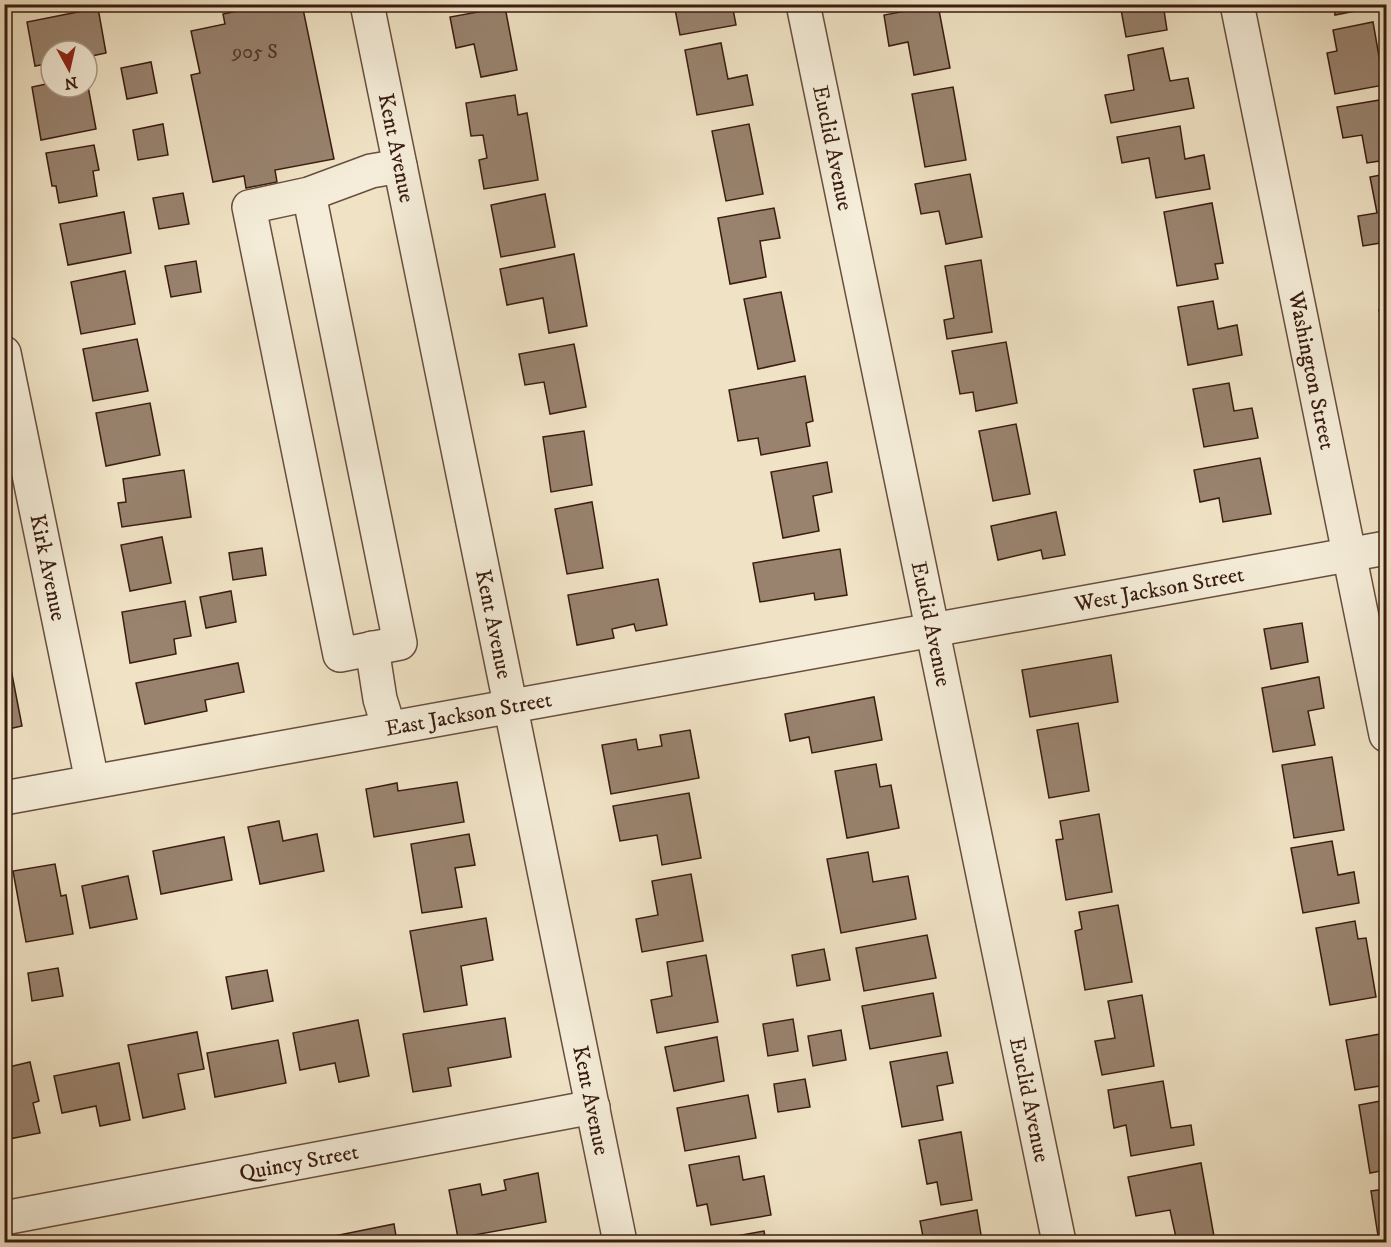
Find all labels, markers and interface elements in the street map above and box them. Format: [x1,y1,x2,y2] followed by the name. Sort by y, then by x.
[39,39,99,99] north arrow
[231,40,278,65] house number: 905 S
[63,72,79,94] text: N
[807,83,859,213] street label: Euclid Avenue
[372,91,421,205] street label: Kent Avenue
[1282,288,1341,452] street label: Washington Street
[24,512,72,623] street label: Kirk Avenue
[905,559,957,689] street label: Euclid Avenue
[1071,560,1246,618] street label: West Jackson Street
[469,567,518,681] street label: Kent Avenue
[383,686,554,742] street label: East Jackson Street
[1004,1035,1056,1165] street label: Euclid Avenue
[567,1043,615,1157] street label: Kent Avenue
[237,1138,361,1187] street label: Quincy Street

